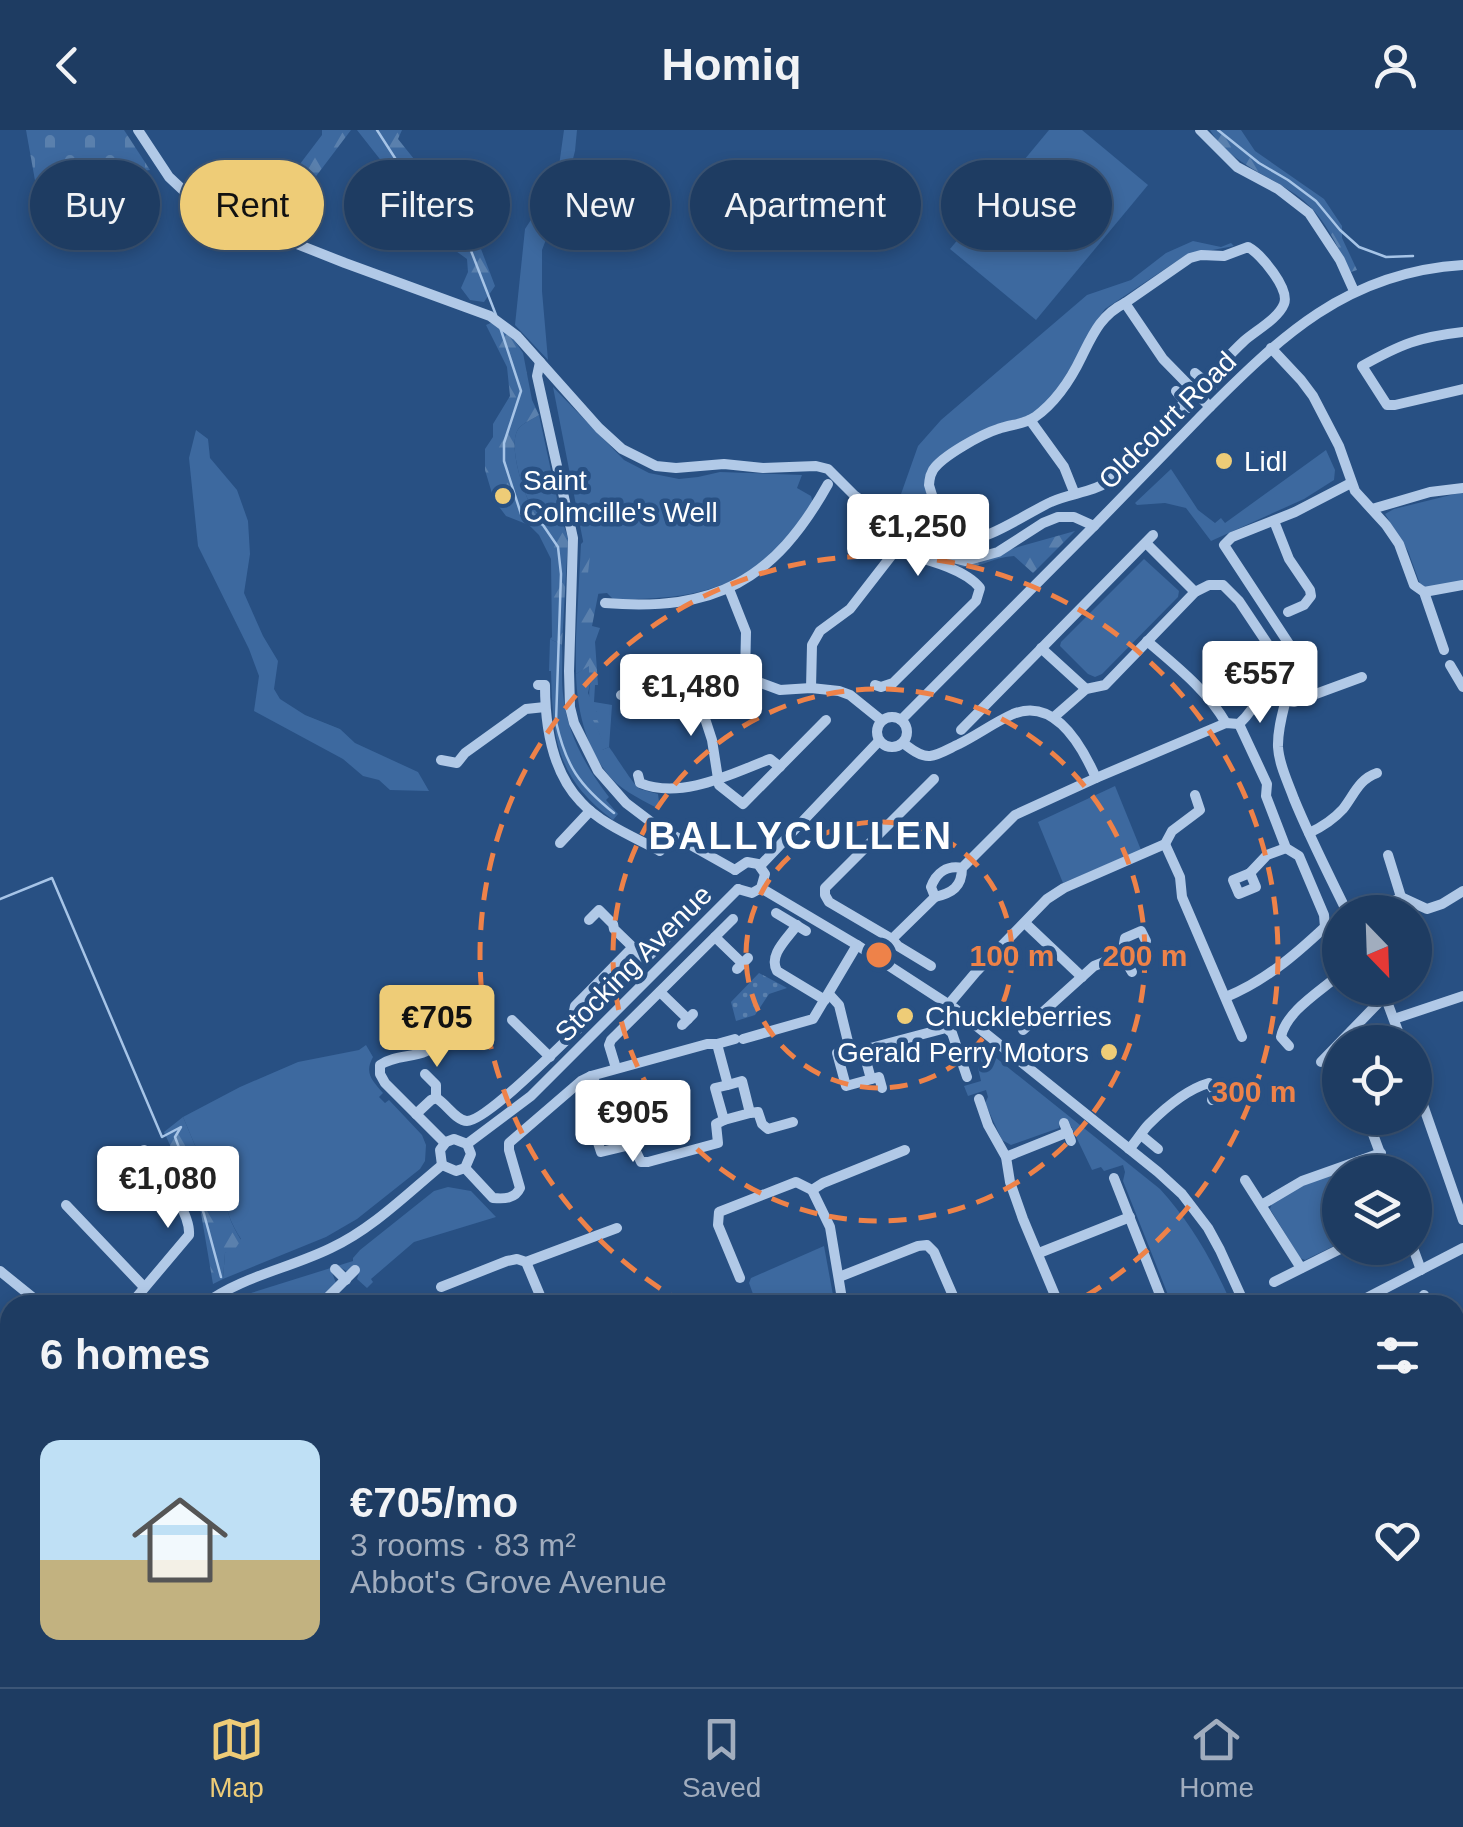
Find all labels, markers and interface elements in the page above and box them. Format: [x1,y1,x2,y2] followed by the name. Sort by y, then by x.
[40,38,95,93] icon: back
[1368,38,1423,93] icon: person
[662,39,802,90] text: Homiq
[30,160,160,250] chip: Buy
[180,160,324,250] chip: Rent
[344,160,510,250] chip: Filters
[530,160,670,250] chip: New
[690,160,921,250] chip: Apartment
[941,160,1112,250] chip: House
[1093,346,1242,495] street label: Oldcourt Road
[1244,446,1288,477] place label: Lidl
[1213,450,1235,472] marker: Lidl
[523,465,718,528] place label: Saint Colmcille's Well
[492,485,514,507] marker: Saint Colmcille's Well
[837,494,999,579] pin: €1,250
[869,508,967,544] text: €1,250
[1201,641,1319,726] pin: €557
[610,654,772,739] pin: €1,480
[1224,655,1296,691] text: €557
[642,668,740,704] text: €1,480
[649,815,953,857] district label: BALLYCULLEN
[549,879,718,1048] street label: Stocking Avenue
[1322,895,1432,1005] north arrow
[1322,895,1432,1265] map controls
[861,937,897,973] centre of rings
[969,939,1055,972] text: 100 m
[1102,939,1188,972] text: 200 m
[378,985,496,1070] pin: €705
[401,999,473,1035] text: €705
[925,1001,1112,1032] place label: Chuckleberries
[894,1005,916,1027] marker: Chuckleberries
[1322,1025,1432,1135] button: locate
[837,1037,1089,1068] place label: Gerald Perry Motors
[1098,1041,1120,1063] marker: Gerald Perry Motors
[1211,1075,1297,1108] text: 300 m
[574,1080,692,1165] pin: €905
[597,1094,669,1130] text: €905
[87,1146,249,1231] pin: €1,080
[1322,1155,1432,1265] button: layers
[119,1160,217,1196] text: €1,080
[1370,1328,1425,1383] icon: filters
[40,1331,210,1378] text: 6 homes
[350,1479,518,1526] text: €705/mo
[120,1480,240,1600] icon: home
[1370,1513,1425,1568] icon: heart
[350,1527,576,1563] text: 3 rooms · 83 m²
[350,1564,667,1600] text: Abbot's Grove Avenue
[209,1712,264,1804] tab: Map
[682,1712,761,1804] tab: Saved
[1179,1712,1254,1804] tab: Home

